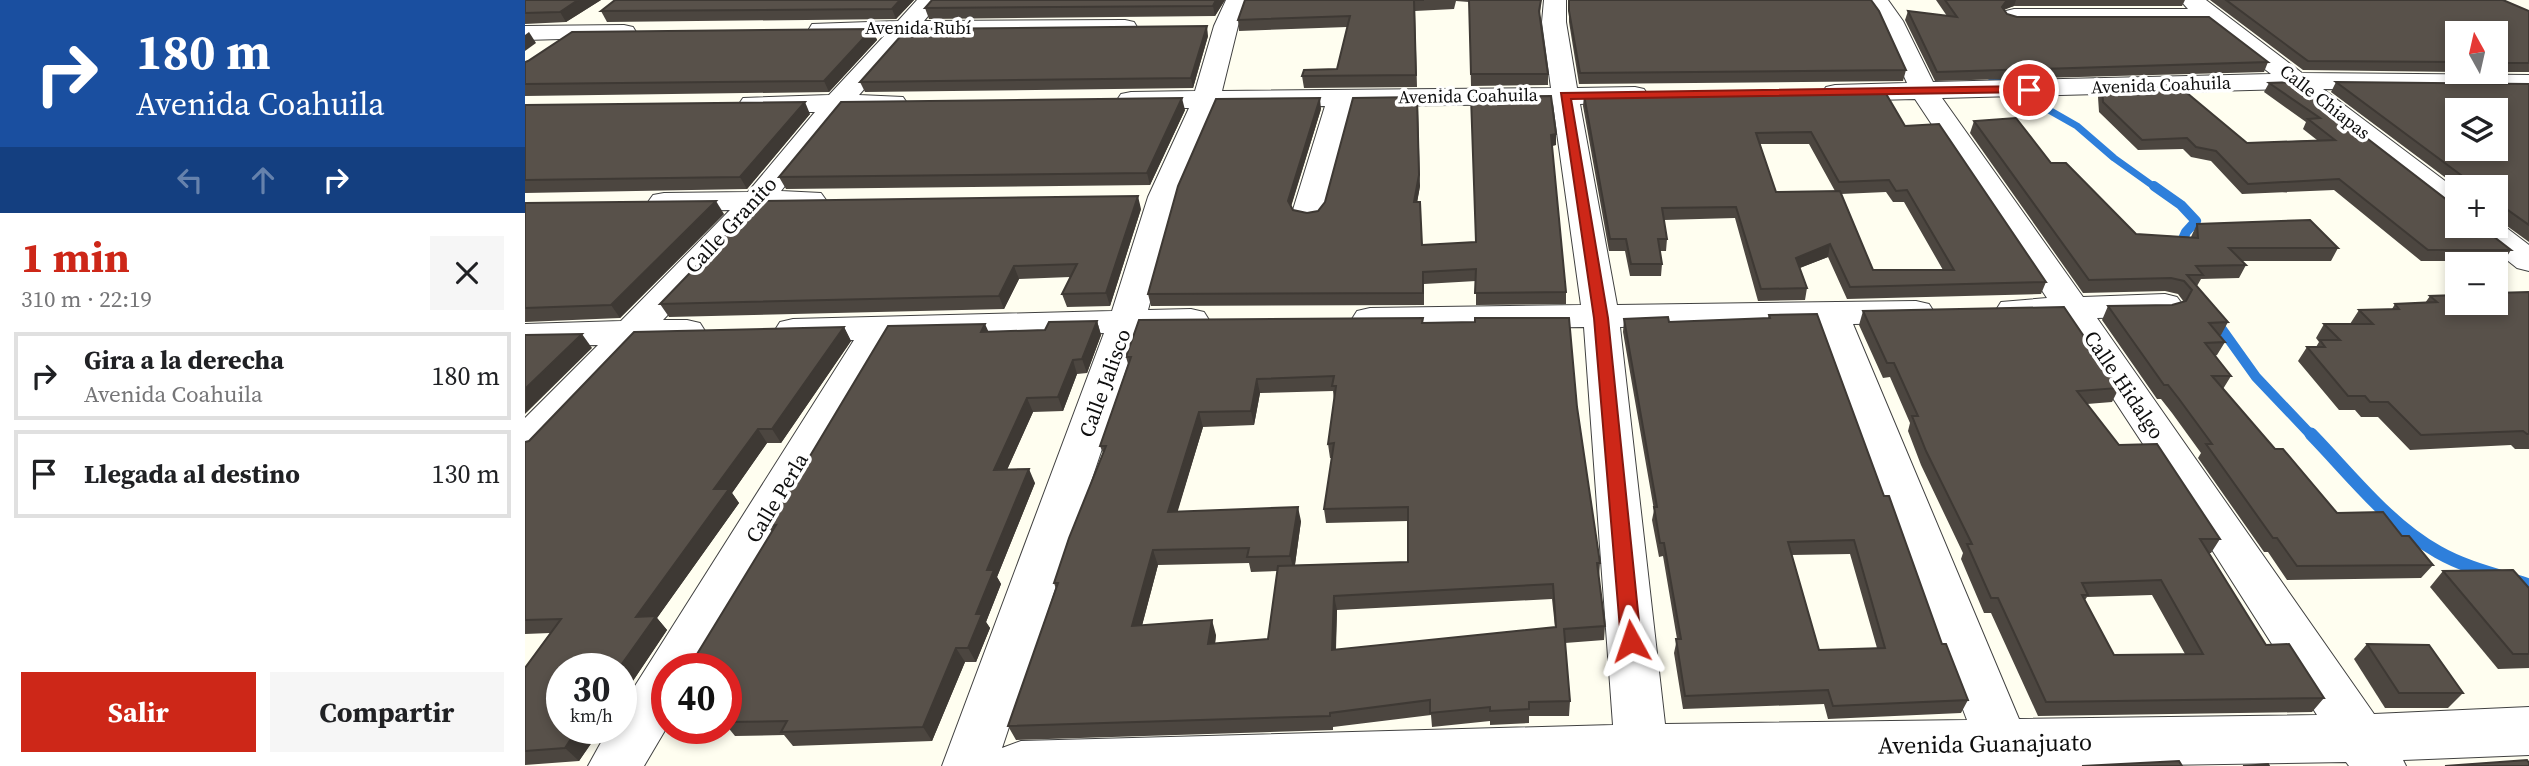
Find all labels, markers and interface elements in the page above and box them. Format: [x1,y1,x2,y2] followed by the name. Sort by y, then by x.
[865,15,971,40] street label: Avenida Rubí
[136,18,271,85] text: 180 m
[2445,21,2508,84] north arrow
[2445,21,2508,315] map controls
[21,28,112,119] icon: right
[2275,58,2376,145] street label: Calle Chiapas
[1999,60,2059,120] pin
[2091,70,2232,99] street label: Avenida Coahuila
[2010,71,2048,109] icon: arrive
[136,82,384,126] text: Avenida Coahuila
[1398,82,1539,109] street label: Avenida Coahuila
[2445,98,2508,161] button: layers
[171,161,209,199] icon: left
[244,161,282,199] icon: ahead
[317,161,355,199] icon: right
[678,170,783,280] street label: Calle Granito
[2445,175,2508,238] button: +
[21,228,130,286] text: 1 min
[430,236,504,310] button: close
[2445,252,2508,315] button: −
[21,283,152,315] text: 310 m · 22:19
[1072,325,1138,441] street label: Calle Jalisco
[2077,325,2172,445] street label: Calle Hidalgo
[84,342,284,378] text: Gira a la derecha
[25,357,63,395] icon: right
[432,358,500,394] text: 180 m
[84,378,263,410] text: Avenida Coahuila
[738,447,815,548] street label: Calle Perla
[25,455,63,493] icon: arrive
[84,456,300,492] text: Llegada al destino
[432,456,500,492] text: 130 m
[1594,604,1668,678] position arrow
[651,653,742,744] speed limit sign: 40
[573,665,610,713] text: 30
[21,672,256,752] button: Salir
[270,672,504,752] button: Compartir
[570,703,613,728] text: km/h
[1878,725,2092,762] street label: Avenida Guanajuato

